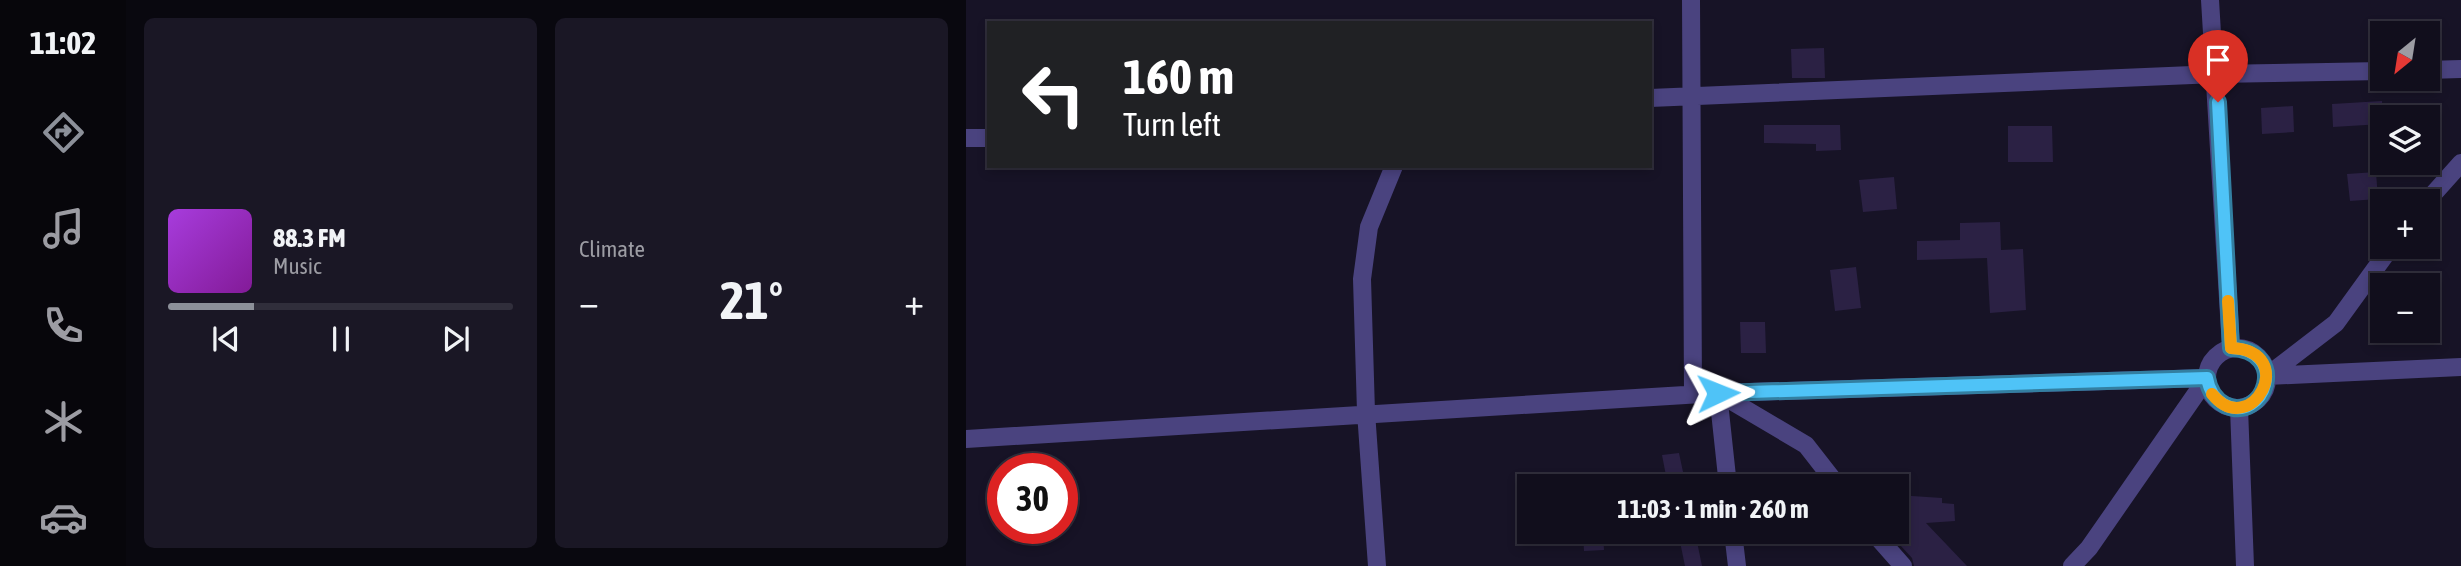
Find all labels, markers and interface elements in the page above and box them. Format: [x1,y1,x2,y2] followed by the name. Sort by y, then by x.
[2370,21,2440,91] north arrow
[2370,21,2440,343] map controls
[30,24,96,61] text: 11:02
[2188,30,2248,102] pin
[2199,41,2237,79] icon: arrive
[1123,48,1234,104] text: 160 m
[1008,49,1099,140] icon: left
[2370,105,2440,175] button: layers
[1123,106,1221,143] text: Turn left
[39,108,88,157] icon: directions
[2370,189,2440,259] button: +
[39,204,88,253] icon: music
[273,223,346,253] text: 88.3 FM
[579,236,645,262] text: Climate
[273,253,321,279] text: Music
[720,270,783,330] text: 21°
[2370,273,2440,343] button: −
[579,280,599,323] text: −
[904,280,924,323] text: +
[39,301,88,350] icon: phone
[207,320,245,358] icon: previous
[322,320,360,358] icon: pause
[437,320,475,358] icon: next
[1681,356,1755,430] position arrow
[39,397,88,446] icon: climate
[987,453,1078,544] speed limit sign: 30
[39,493,88,542] icon: car
[1617,494,1809,524] text: 11:03 · 1 min · 260 m

